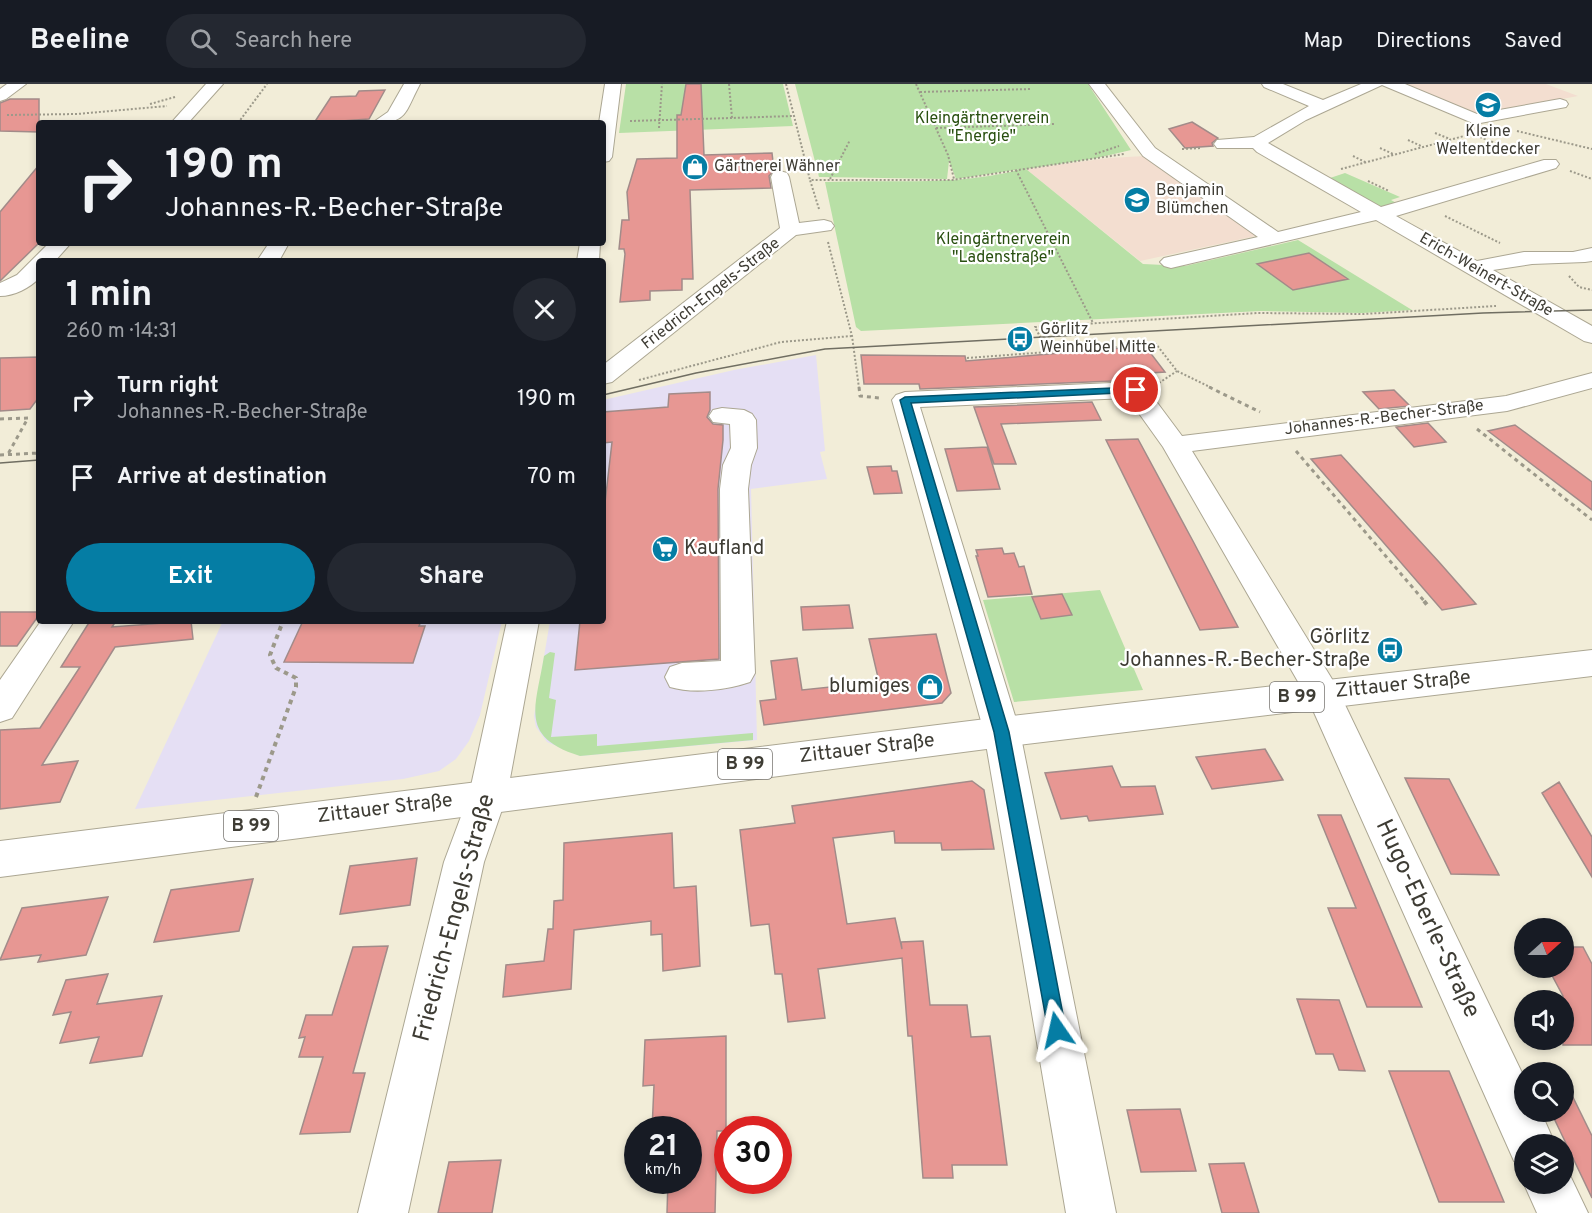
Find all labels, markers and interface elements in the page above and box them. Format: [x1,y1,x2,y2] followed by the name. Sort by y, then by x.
[166,14,586,68] search box
[30,23,130,59] text: Beeline
[187,25,220,58] icon: search
[235,28,352,55] text: Search here
[1303,28,1343,55] text: Map
[1376,28,1471,55] text: Directions
[1504,28,1562,55] text: Saved
[1473,90,1503,120] school or university icon: Kleine Weltentdecker
[915,109,1049,147] park label: Kleingärtnerverein "Energie"
[1436,122,1540,160] place label: Kleine Weltentdecker
[165,140,283,193] text: 190 m
[66,144,144,222] icon: right
[680,152,710,182] shop icon: Gärtnerei Wähner
[714,157,840,177] place label: Gärtnerei Wähner
[1156,181,1229,219] place label: Benjamin Blümchen
[1122,185,1152,215] school or university icon: Benjamin Blümchen
[165,192,503,226] text: Johannes-R.-Becher-Straße
[1416,229,1556,321] street label: Erich-Weinert-Straße
[936,230,1070,268] park label: Kleingärtnerverein "Ladenstraße"
[638,234,784,354] street label: Friedrich-Engels-Straße
[66,273,152,319] text: 1 min
[513,278,576,341] button: close
[66,319,178,345] text: 260 m · 14:31
[1040,320,1156,358] place label: Görlitz Weinhübel Mitte
[1005,324,1035,354] bus stop icon: Görlitz Weinhübel Mitte
[1110,364,1161,415] pin
[117,373,219,400] text: Turn right
[1119,373,1152,406] icon: arrive
[66,383,99,416] icon: right
[517,386,576,413] text: 190 m
[1283,396,1485,440] street label: Johannes-R.-Becher-Straße
[117,400,368,426] text: Johannes-R.-Becher-Straße
[66,461,99,494] icon: arrive
[117,464,327,491] text: Arrive at destination
[527,464,576,491] text: 70 m
[650,534,680,564] supermarket icon: Kaufland
[684,536,764,562] place label: Kaufland
[66,543,315,612] button: Exit
[327,543,576,612] button: Share
[1119,625,1370,674] place label: Görlitz Johannes-R.-Becher-Straße
[1375,635,1405,665] bus stop icon: Görlitz Johannes-R.-Becher-Straße
[1334,665,1472,705] street label: Zittauer Straße
[915,672,945,702] shop icon: blumiges
[829,674,910,700] place label: blumiges
[1270,682,1324,712] road number: B 99
[798,728,936,770] street label: Zittauer Straße
[718,749,772,779] road number: B 99
[316,788,454,830] street label: Zittauer Straße
[407,791,503,1045] street label: Friedrich-Engels-Straße
[224,811,278,841] road number: B 99
[1368,815,1486,1023] street label: Hugo-Eberle-Straße
[1514,918,1574,978] north arrow
[1514,918,1574,1194] map controls
[1514,990,1574,1050] button: sound
[1025,998,1089,1062] position arrow
[1514,1062,1574,1122] button: search
[714,1116,792,1194] speed limit sign: 30
[648,1129,678,1166] text: 21
[1514,1134,1574,1194] button: layers
[645,1161,681,1180] text: km/h

